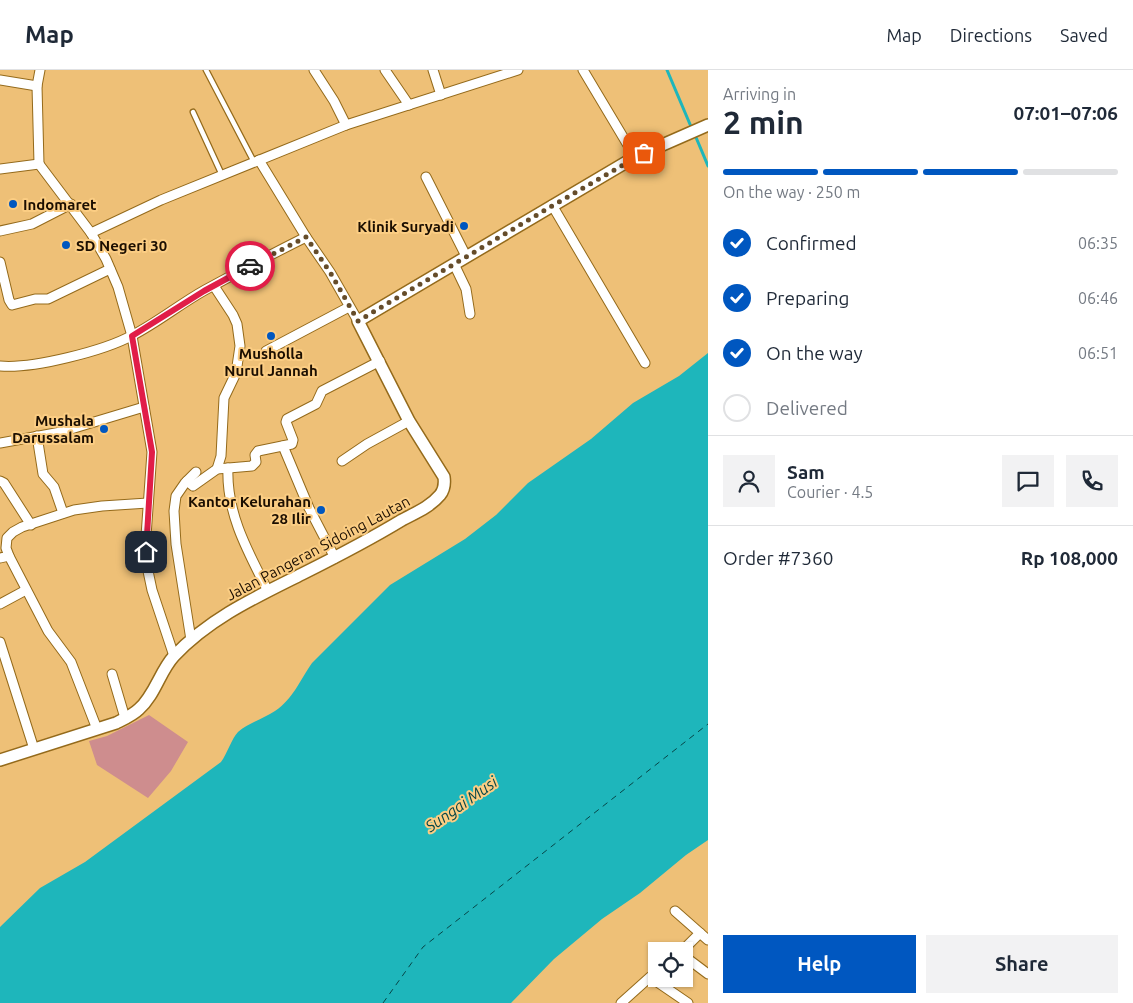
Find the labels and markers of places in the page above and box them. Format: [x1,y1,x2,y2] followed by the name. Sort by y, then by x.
[623,132,665,174] pin
[23,196,97,213] place label: Indomaret
[7,198,19,210] marker: Indomaret
[357,218,454,235] place label: Klinik Suryadi
[458,220,470,232] marker: Klinik Suryadi
[76,237,167,254] place label: SD Negeri 30
[60,239,72,251] marker: SD Negeri 30
[265,330,277,342] marker: Musholla Nurul Jannah
[224,345,318,379] place label: Musholla Nurul Jannah
[12,412,94,446] place label: Mushala Darussalam
[98,423,110,435] marker: Mushala Darussalam
[188,493,312,527] place label: Kantor Kelurahan 28 Ilir
[315,504,327,516] marker: Kantor Kelurahan 28 Ilir
[125,531,167,573] pin

